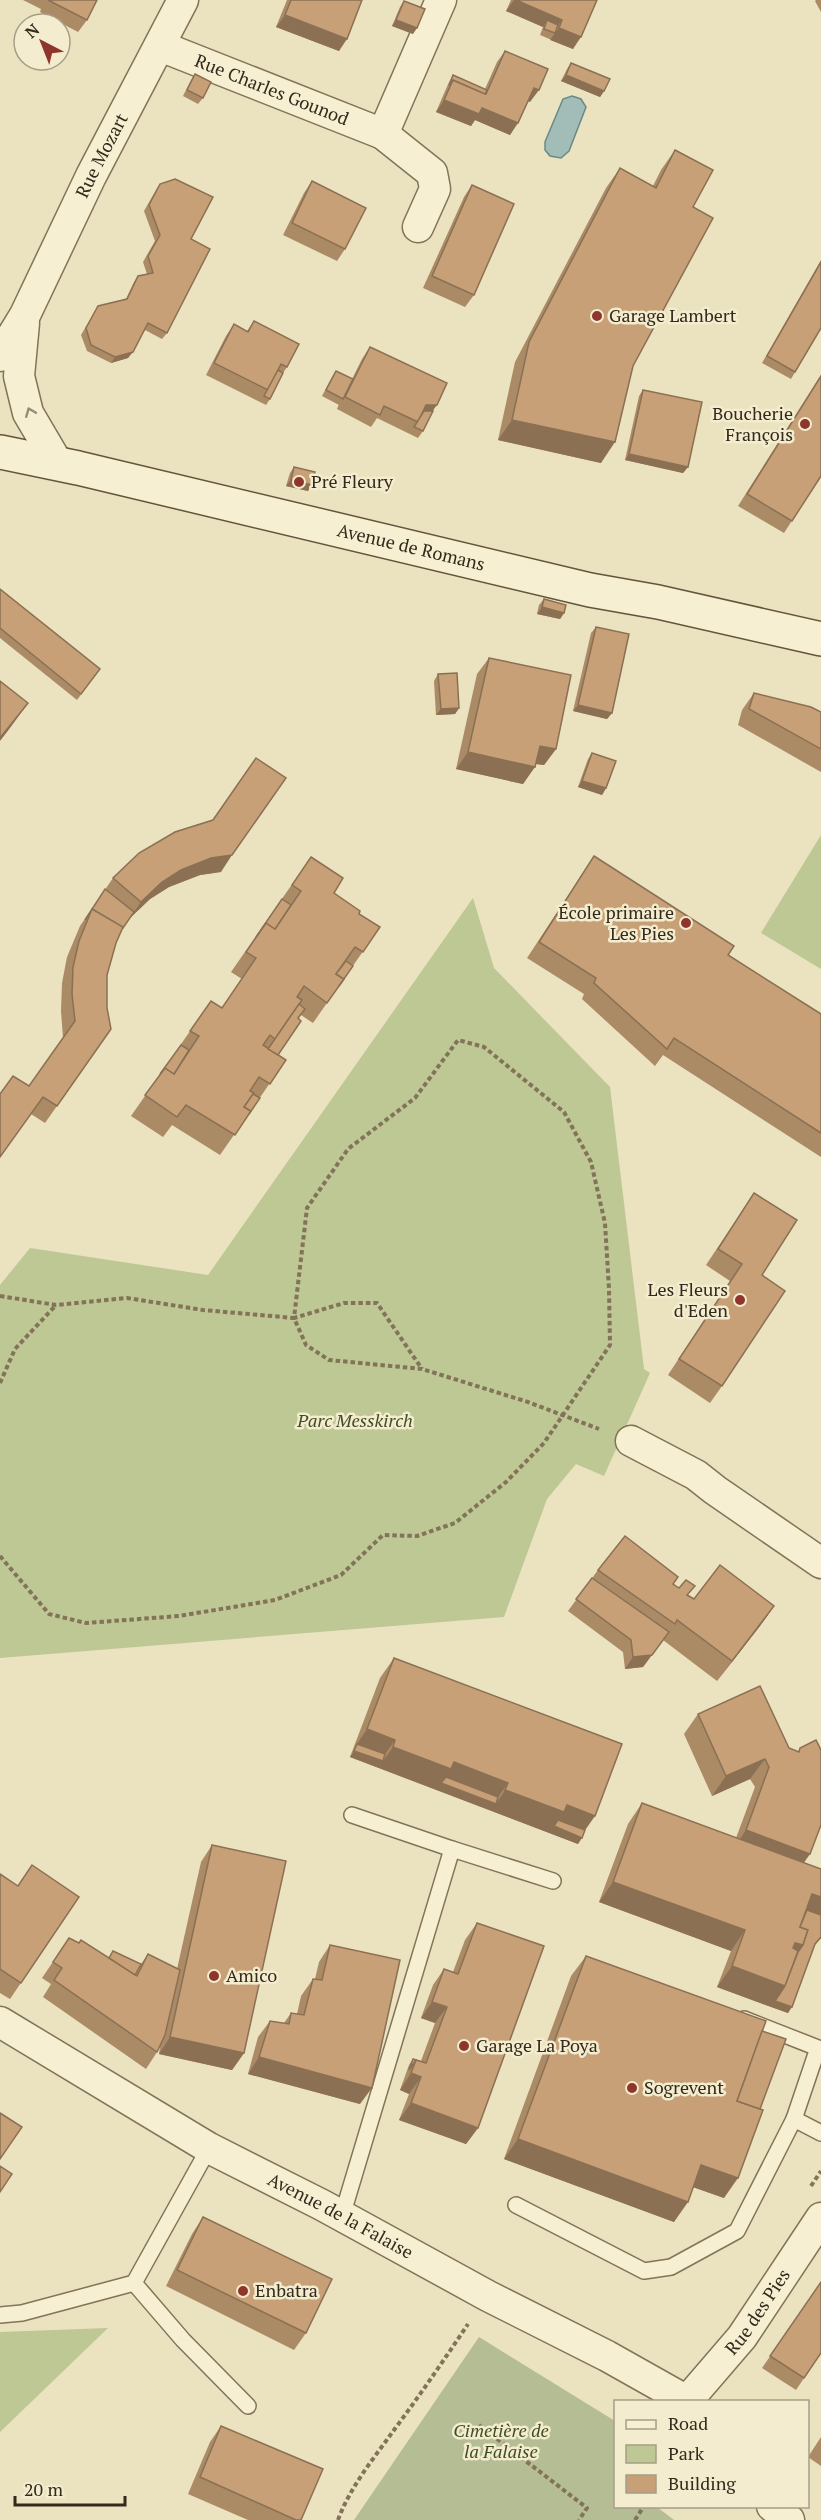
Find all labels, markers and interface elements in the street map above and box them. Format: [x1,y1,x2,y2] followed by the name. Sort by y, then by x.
[12,12,72,72] north arrow
[20,19,44,43] text: N
[192,48,352,130] street label: Rue Charles Gounod
[69,108,133,201] street label: Rue Mozart
[609,303,737,327] place label: Garage Lambert
[590,309,604,323] marker: Garage Lambert
[712,401,793,446] place label: Boucherie François
[25,408,37,419] one-way arrow
[798,417,812,431] marker: Boucherie François
[311,469,394,493] place label: Pré Fleury
[292,475,306,489] marker: Pré Fleury
[335,517,488,576] street label: Avenue de Romans
[558,900,674,945] place label: École primaire Les Pies
[679,916,693,930] marker: École primaire Les Pies
[648,1277,728,1322] place label: Les Fleurs d'Eden
[733,1293,747,1307] marker: Les Fleurs d'Eden
[296,1408,413,1432] park label: Parc Messkirch
[226,1963,277,1987] place label: Amico
[207,1969,221,1983] marker: Amico
[476,2033,598,2057] place label: Garage La Poya
[457,2039,471,2053] marker: Garage La Poya
[644,2075,724,2099] place label: Sogrevent
[625,2081,639,2095] marker: Sogrevent
[264,2167,418,2264] street label: Avenue de la Falaise
[719,2264,795,2359] street label: Rue des Pies
[255,2278,318,2302] place label: Enbatra
[236,2284,250,2298] marker: Enbatra
[614,2400,809,2508] legend
[668,2411,708,2435] text: Road
[453,2418,549,2463] park label: Cimetière de la Falaise
[668,2441,705,2465] text: Park
[15,2469,124,2507] scale bar
[668,2471,736,2495] text: Building
[24,2477,64,2501] text: 20 m

